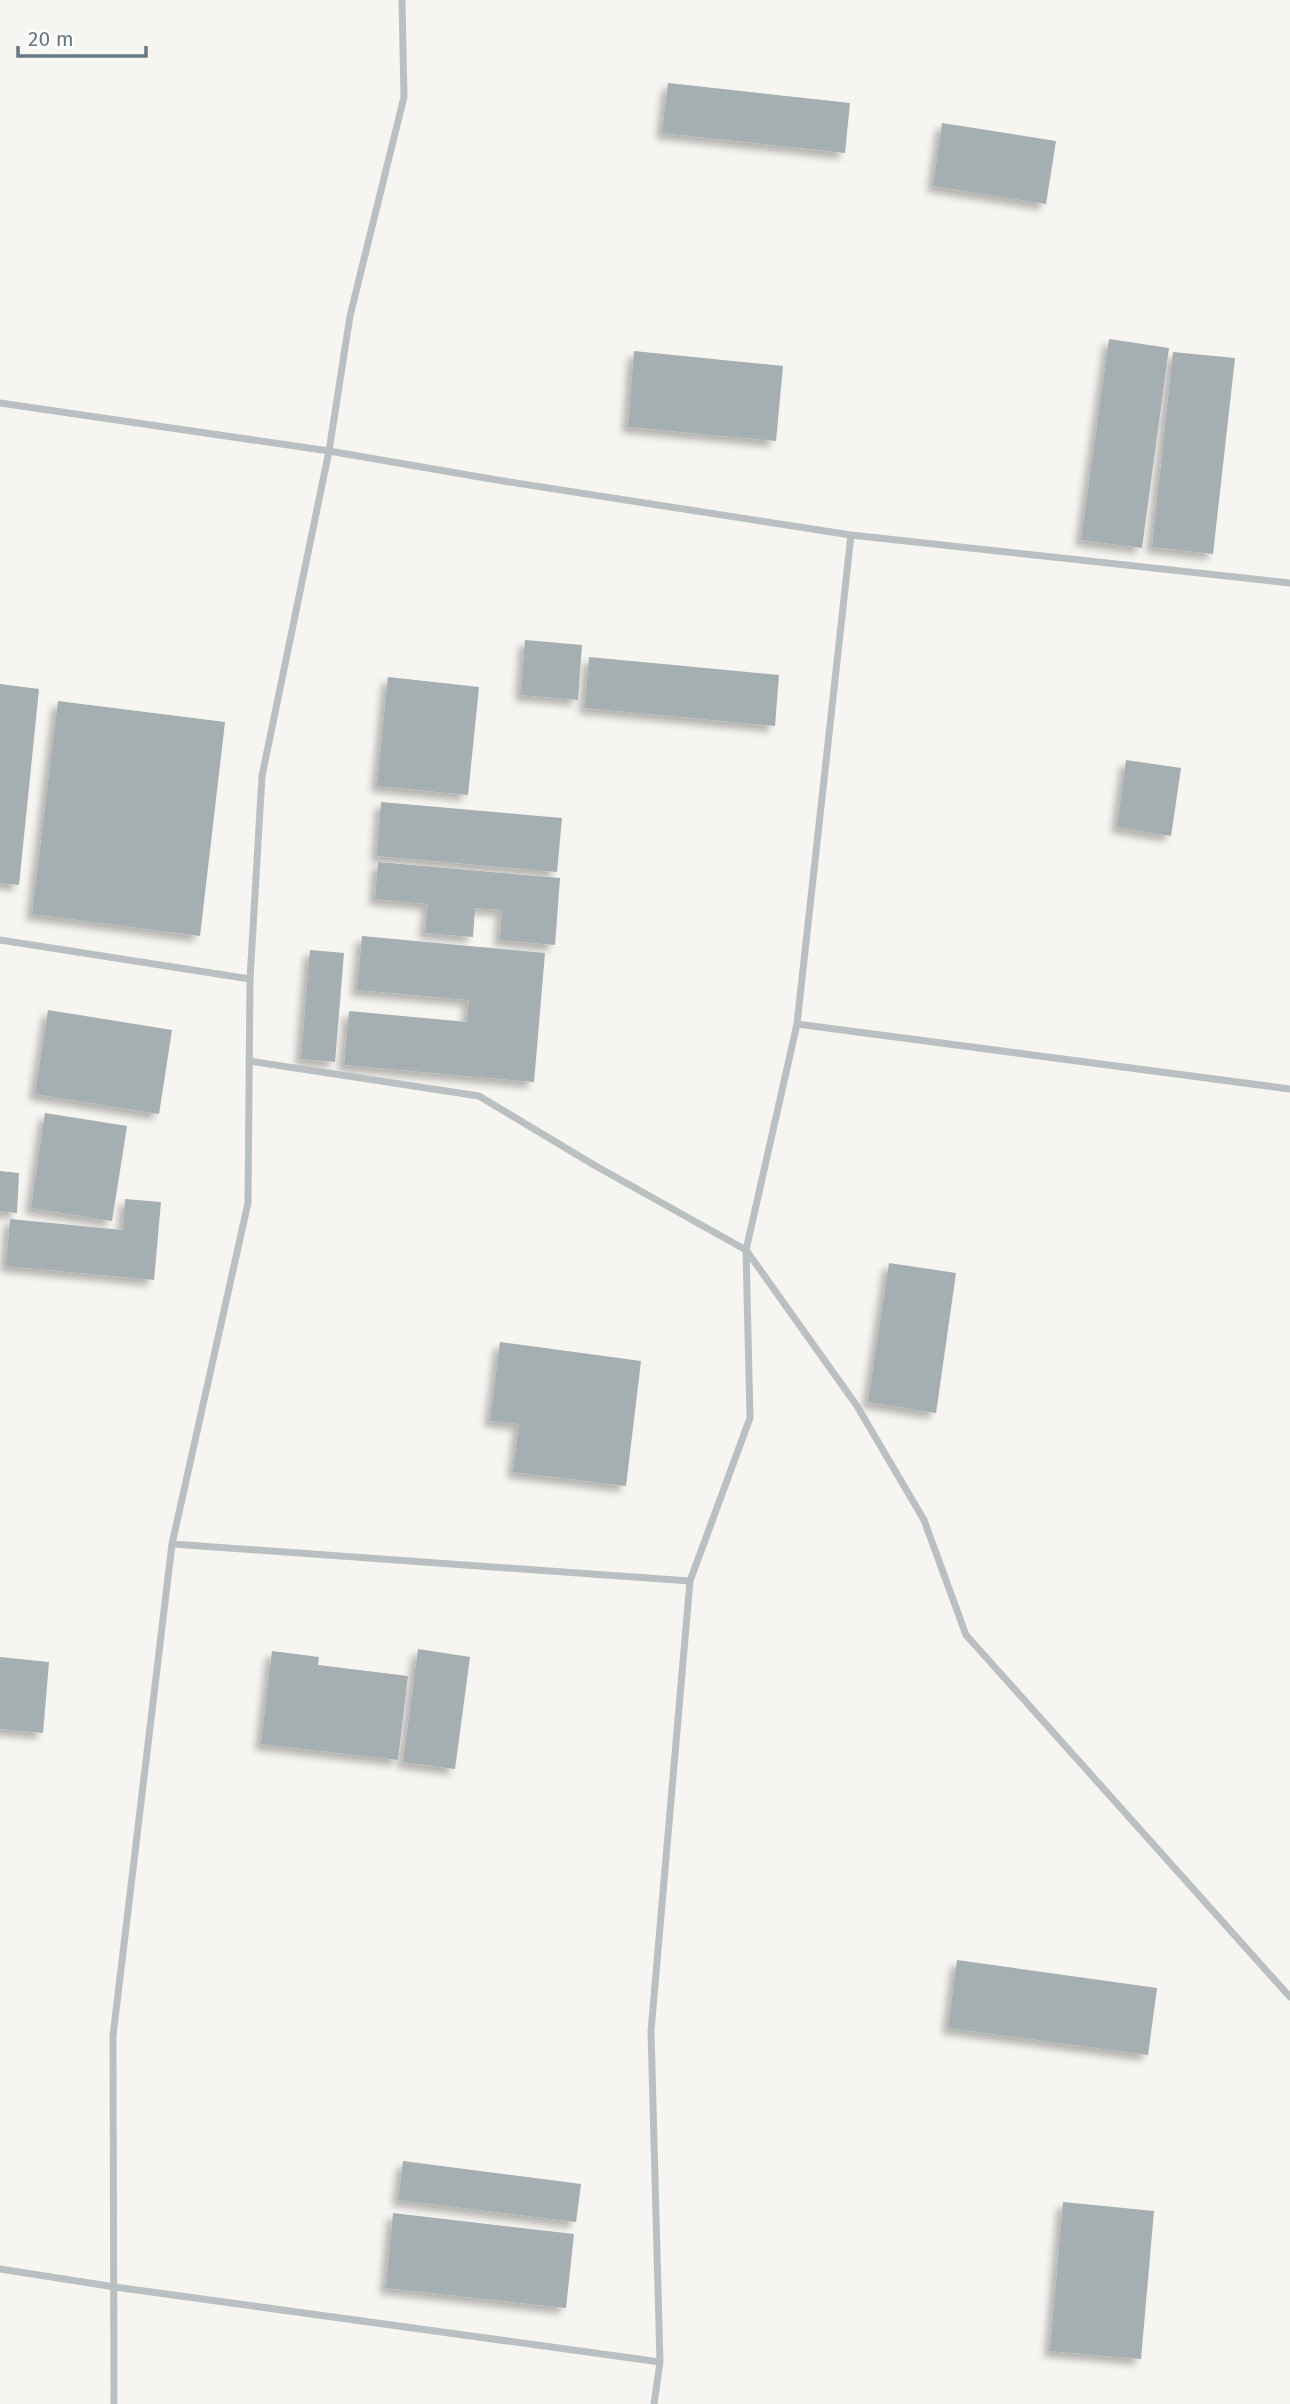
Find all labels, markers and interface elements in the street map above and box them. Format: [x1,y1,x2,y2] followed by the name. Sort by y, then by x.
[18,14,145,58] scale bar
[28,26,74,52] text: 20 m

